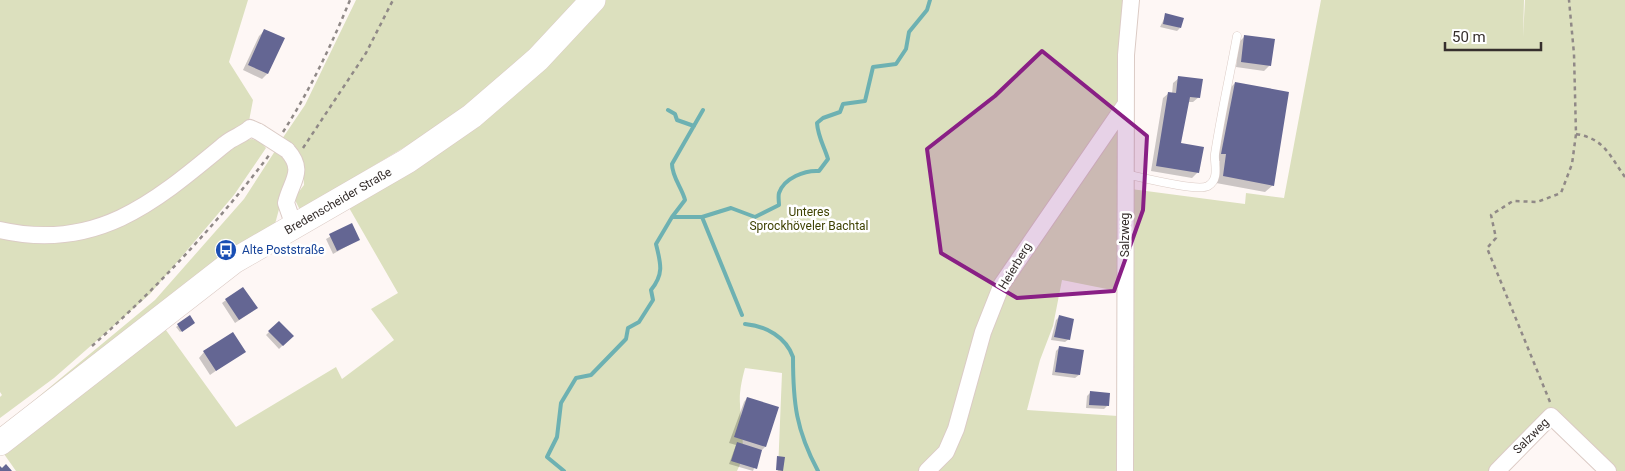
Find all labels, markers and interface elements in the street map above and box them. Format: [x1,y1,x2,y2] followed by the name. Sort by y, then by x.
[1445,20,1541,52] scale bar
[1452,28,1486,46] text: 50 m
[282,165,394,237] street label: Bredenscheider Straße
[749,205,869,233] park label: Unteres Sprockhöveler Bachtal
[1118,213,1132,257] street label: Salzweg
[214,238,238,262] bus stop icon: Alte Poststraße
[996,240,1034,292] street label: Heierberg
[242,243,324,257] place label: Alte Poststraße
[1510,415,1552,457] street label: Salzweg

